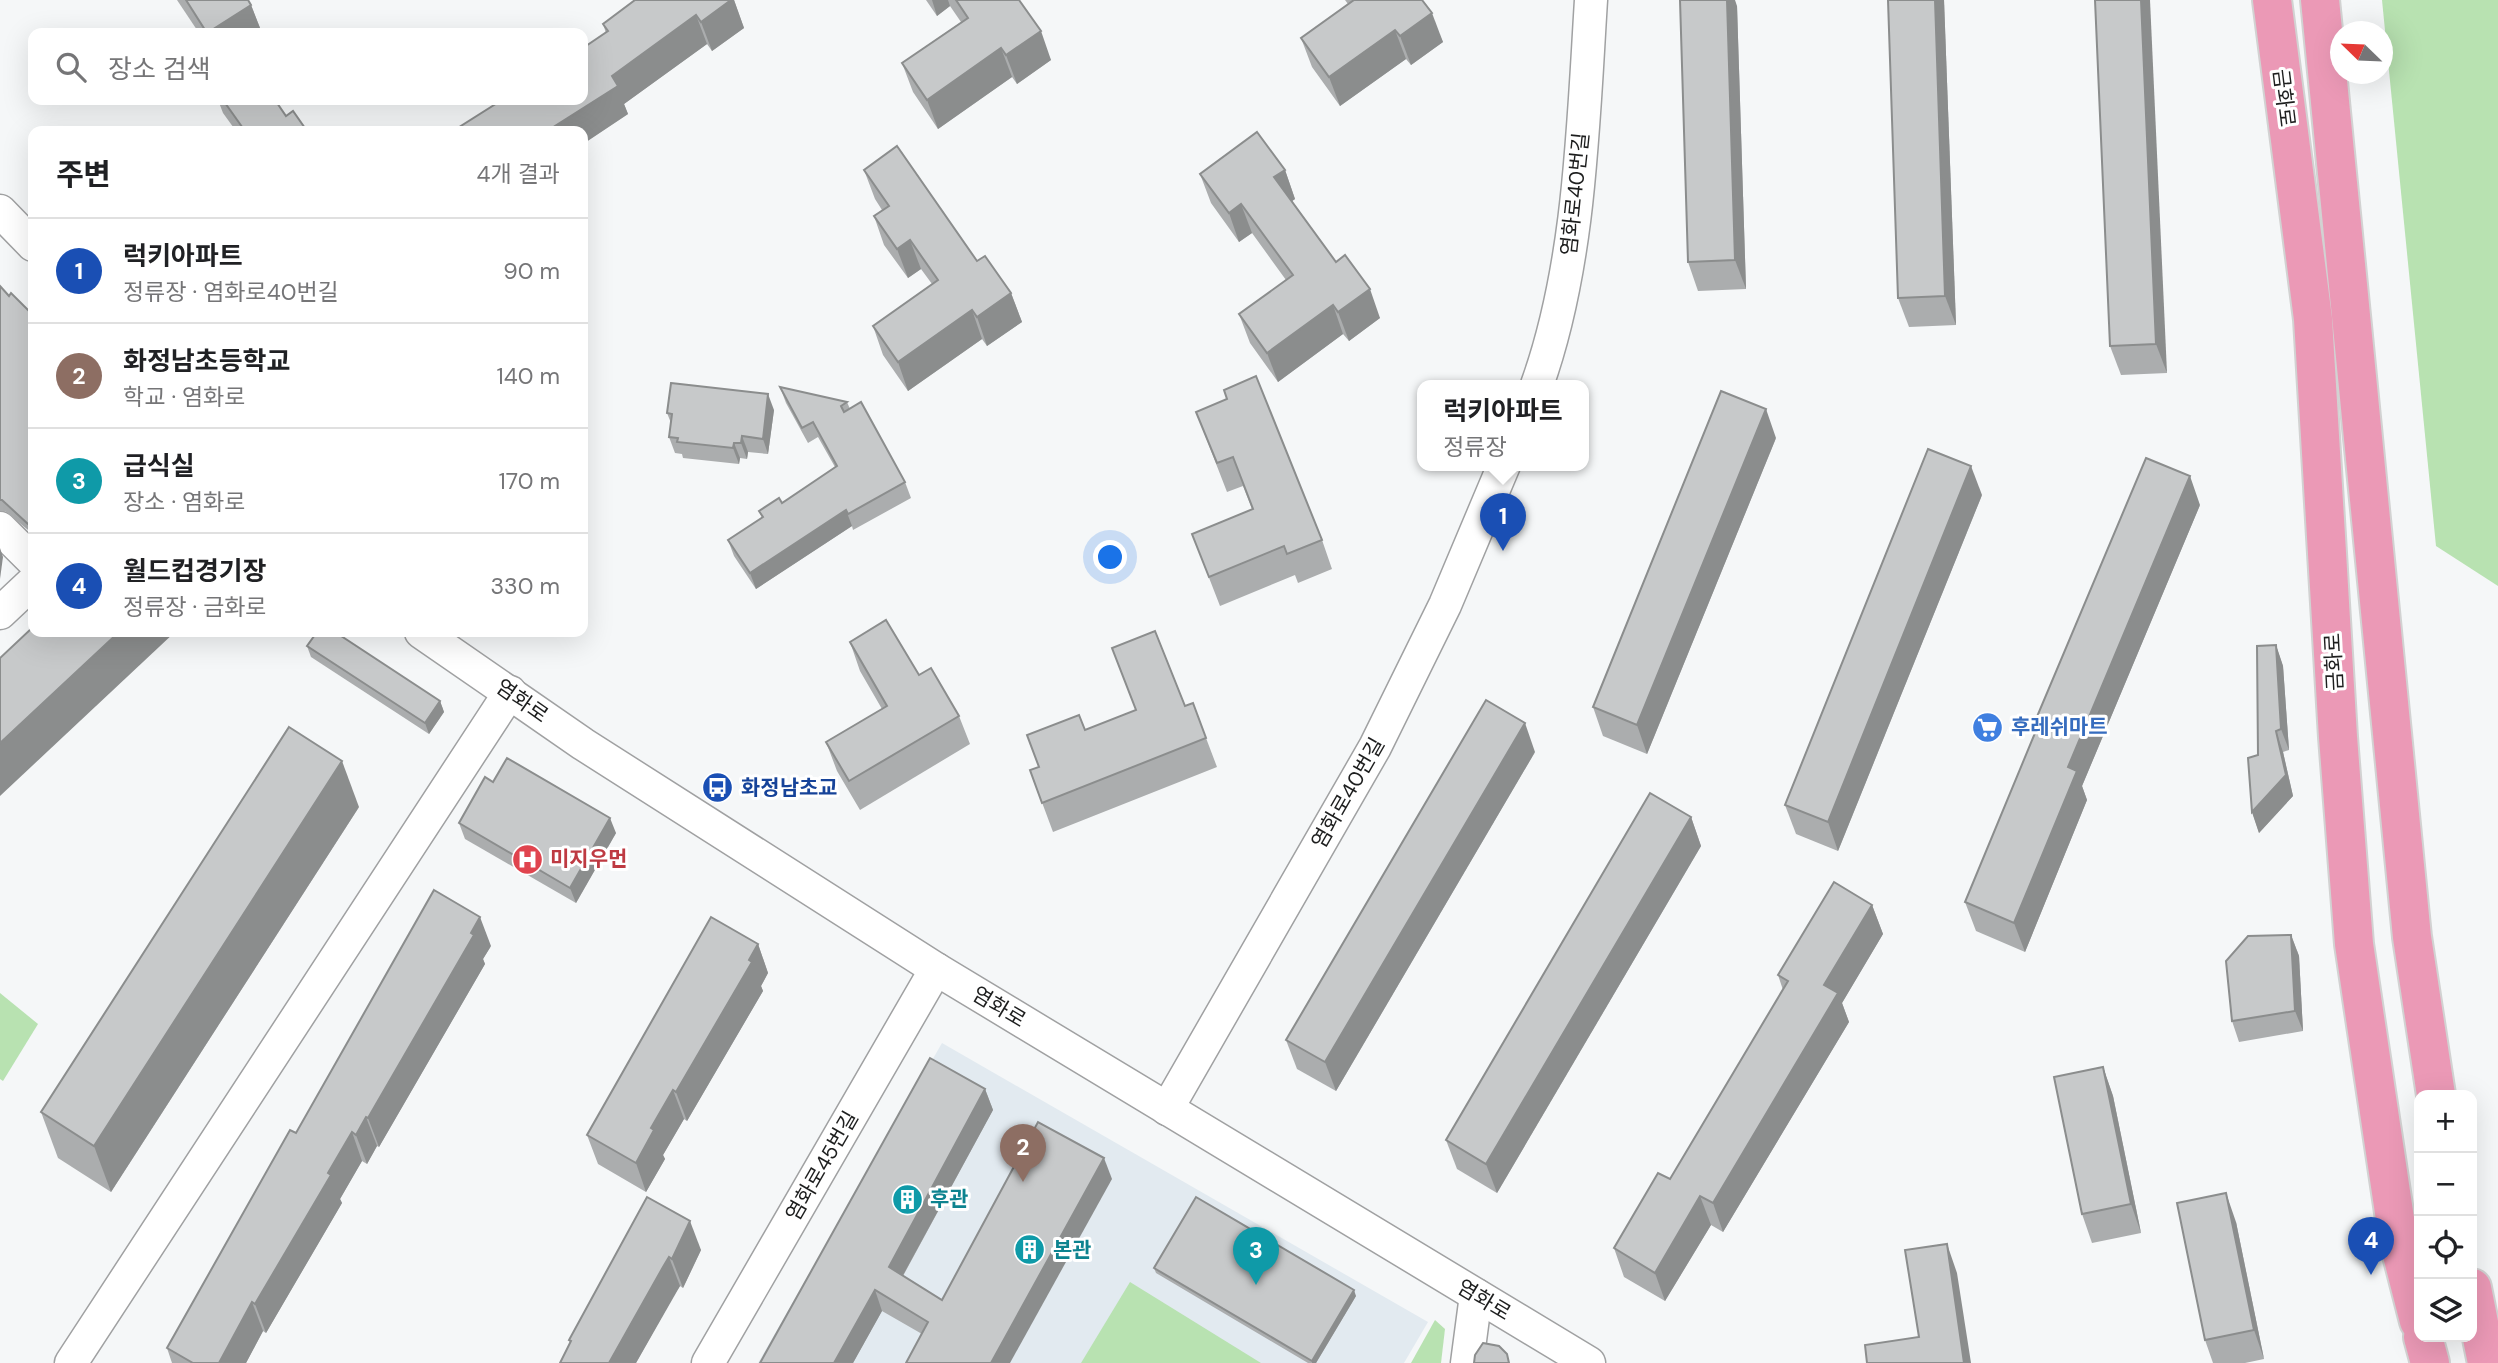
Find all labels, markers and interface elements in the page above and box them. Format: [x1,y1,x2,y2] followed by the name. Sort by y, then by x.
[2330,21,2393,84] north arrow
[28,28,588,105] search box
[52,48,90,86] icon: search
[108,52,211,86] text: 장소 검색
[2267,68,2301,128] street label: 금화로
[1555,131,1595,257] street label: 염화로40번길
[56,155,111,194] text: 주변
[476,159,560,189] text: 4개 결과
[123,239,243,273] text: 럭키아파트
[75,256,83,286] text: 1
[503,256,560,286] text: 90 m
[123,277,339,307] text: 정류장 · 염화로40번길
[123,344,290,378] text: 화정남초등학교
[72,361,86,391] text: 2
[497,361,560,391] text: 140 m
[1417,380,1589,471] popup
[123,382,246,412] text: 학교 · 염화로
[1443,394,1563,428] text: 럭키아파트
[1443,432,1507,462] text: 정류장
[123,449,195,483] text: 급식실
[72,466,86,496] text: 3
[499,466,560,496] text: 170 m
[123,487,246,517] text: 장소 · 염화로
[1480,493,1526,551] pin: 1
[1093,540,1127,574] your location
[123,554,267,588] text: 월드컵경기장
[72,571,86,601] text: 4
[490,571,560,601] text: 330 m
[123,592,267,622] text: 정류장 · 금화로
[2319,632,2349,692] street label: 금화로
[490,673,554,729] street label: 염화로
[1971,710,2005,744] supermarket icon: 후레쉬마트
[2011,713,2108,741] place label: 후레쉬마트
[1305,732,1391,854] street label: 염화로40번길
[701,771,735,805] bus stop icon: 화정남초교
[741,774,838,802] place label: 화정남초교
[510,842,544,876] hospital icon: 미지우먼
[550,845,627,873] place label: 미지우먼
[967,980,1031,1034] street label: 염화로
[2414,1090,2477,1342] map controls
[2414,1090,2477,1153] button: +
[779,1106,865,1226] street label: 염화로45번길
[1000,1124,1046,1182] pin: 2
[2414,1153,2477,1216] button: −
[890,1182,924,1216] building icon: 후관
[930,1185,969,1213] place label: 후관
[2414,1216,2477,1279] button: locate
[2348,1217,2394,1275] pin: 4
[1233,1227,1279,1285] pin: 3
[1013,1233,1047,1267] building icon: 본관
[1053,1236,1092,1264] place label: 본관
[1452,1273,1516,1327] street label: 염화로
[2414,1279,2477,1342] button: layers

